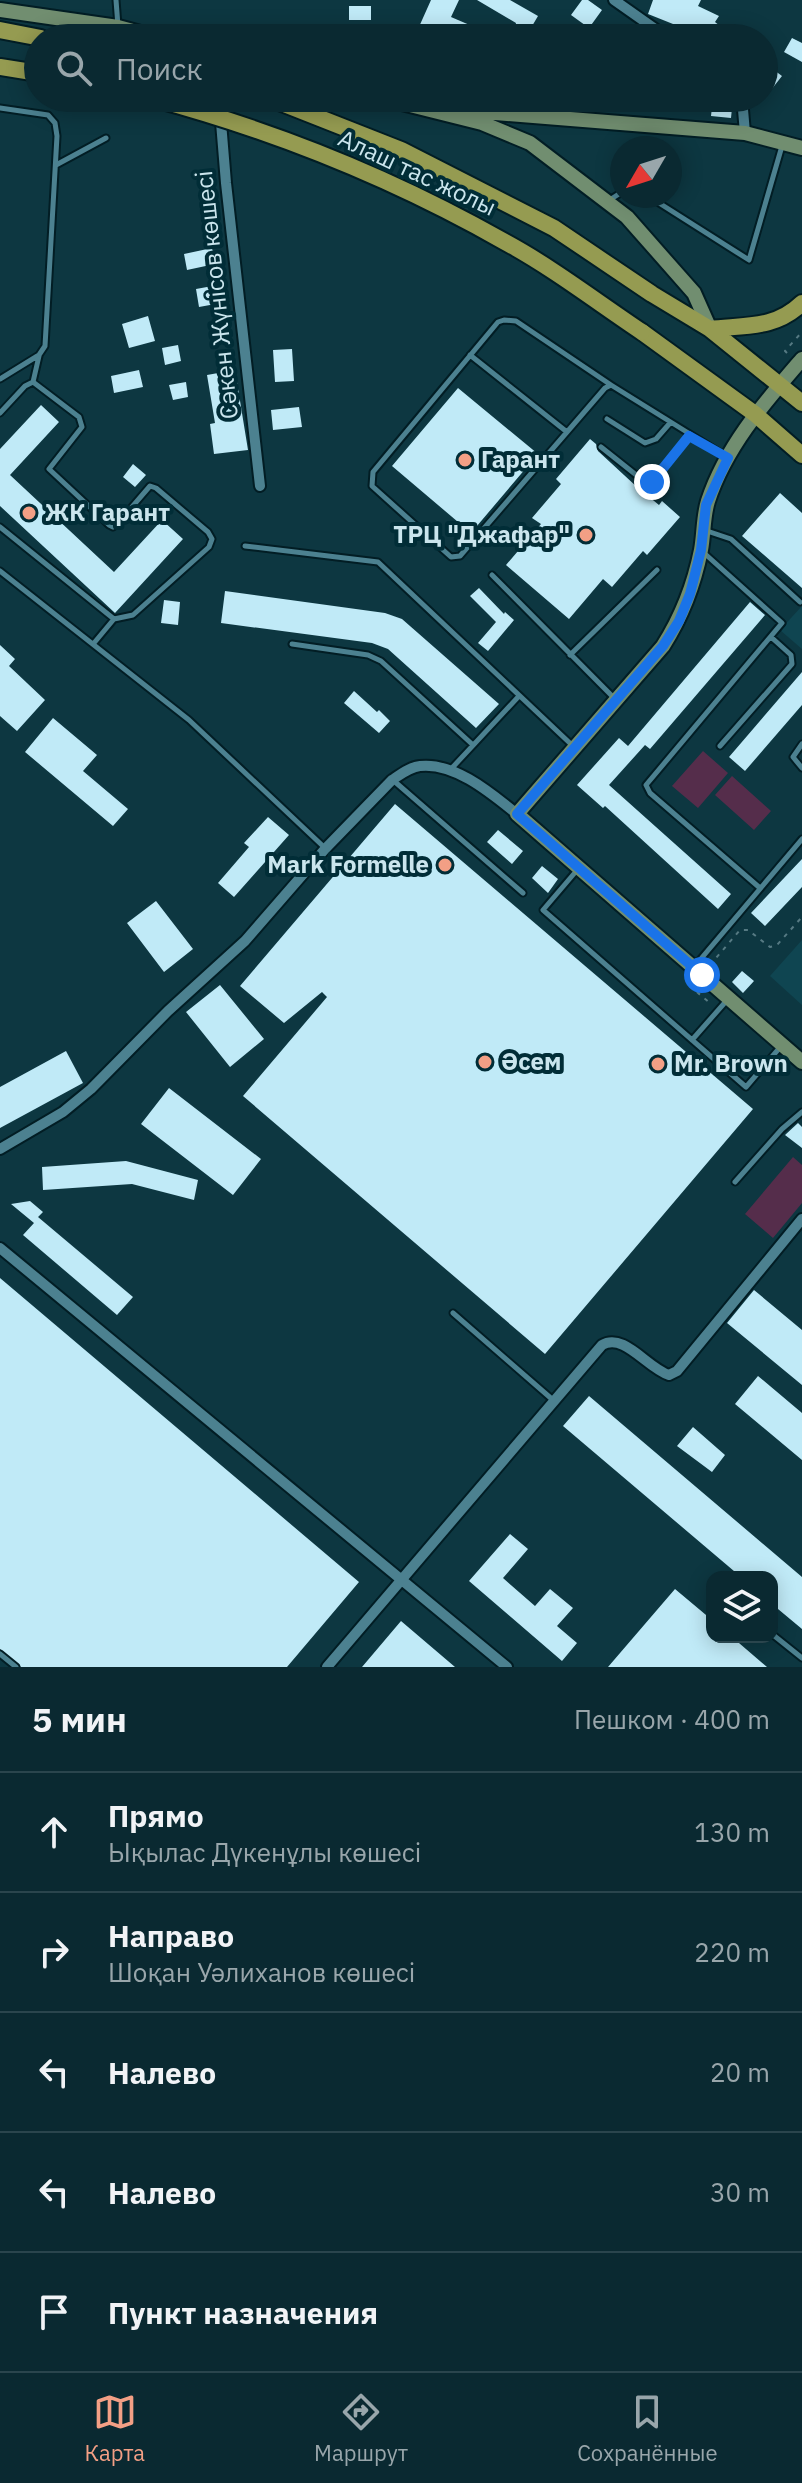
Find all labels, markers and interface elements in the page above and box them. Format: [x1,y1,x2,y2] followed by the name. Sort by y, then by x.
[24,24,778,112] search box
[52,46,96,90] icon: search
[116,49,203,88] text: Поиск
[333,121,502,223] street label: Алаш тас жолы
[610,136,682,208] north arrow
[187,169,245,421] street label: Сәкен Жүнісов көшесі
[481,443,560,475] place label: Гарант
[456,451,474,469] marker: Гарант
[634,464,670,500] route end
[45,496,170,528] place label: ЖК Гарант
[20,504,38,522] marker: ЖК Гарант
[393,518,570,550] place label: ТРЦ "Джафар"
[577,526,595,544] marker: ТРЦ "Джафар"
[267,848,429,880] place label: Mark Formelle
[436,856,454,874] marker: Mark Formelle
[684,957,720,993] route start
[501,1045,561,1077] place label: Әсем
[674,1047,788,1079] place label: Mr. Brown
[476,1053,494,1071] marker: Әсем
[649,1055,667,1073] marker: Mr. Brown
[706,1571,778,1643] map controls
[706,1571,778,1643] button: layers
[32,1697,127,1741] text: 5 мин
[574,1702,770,1736] text: Пешком · 400 m
[108,1796,204,1835] text: Прямо
[32,1810,76,1854] icon: ahead
[694,1815,770,1849] text: 130 m
[108,1835,421,1869] text: Ықылас Дүкенұлы көшесі
[108,1916,234,1955] text: Направо
[32,1930,76,1974] icon: right
[694,1935,770,1969] text: 220 m
[108,1955,415,1989] text: Шоқан Уәлиханов көшесі
[32,2050,76,2094] icon: left
[108,2053,216,2092] text: Налево
[710,2055,770,2089] text: 20 m
[32,2170,76,2214] icon: left
[108,2173,216,2212] text: Налево
[710,2175,770,2209] text: 30 m
[32,2290,76,2334] icon: arrive
[108,2293,378,2332] text: Пункт назначения
[85,2390,145,2467] tab: Карта
[314,2390,408,2467] tab: Маршрут
[577,2390,717,2467] tab: Сохранённые

